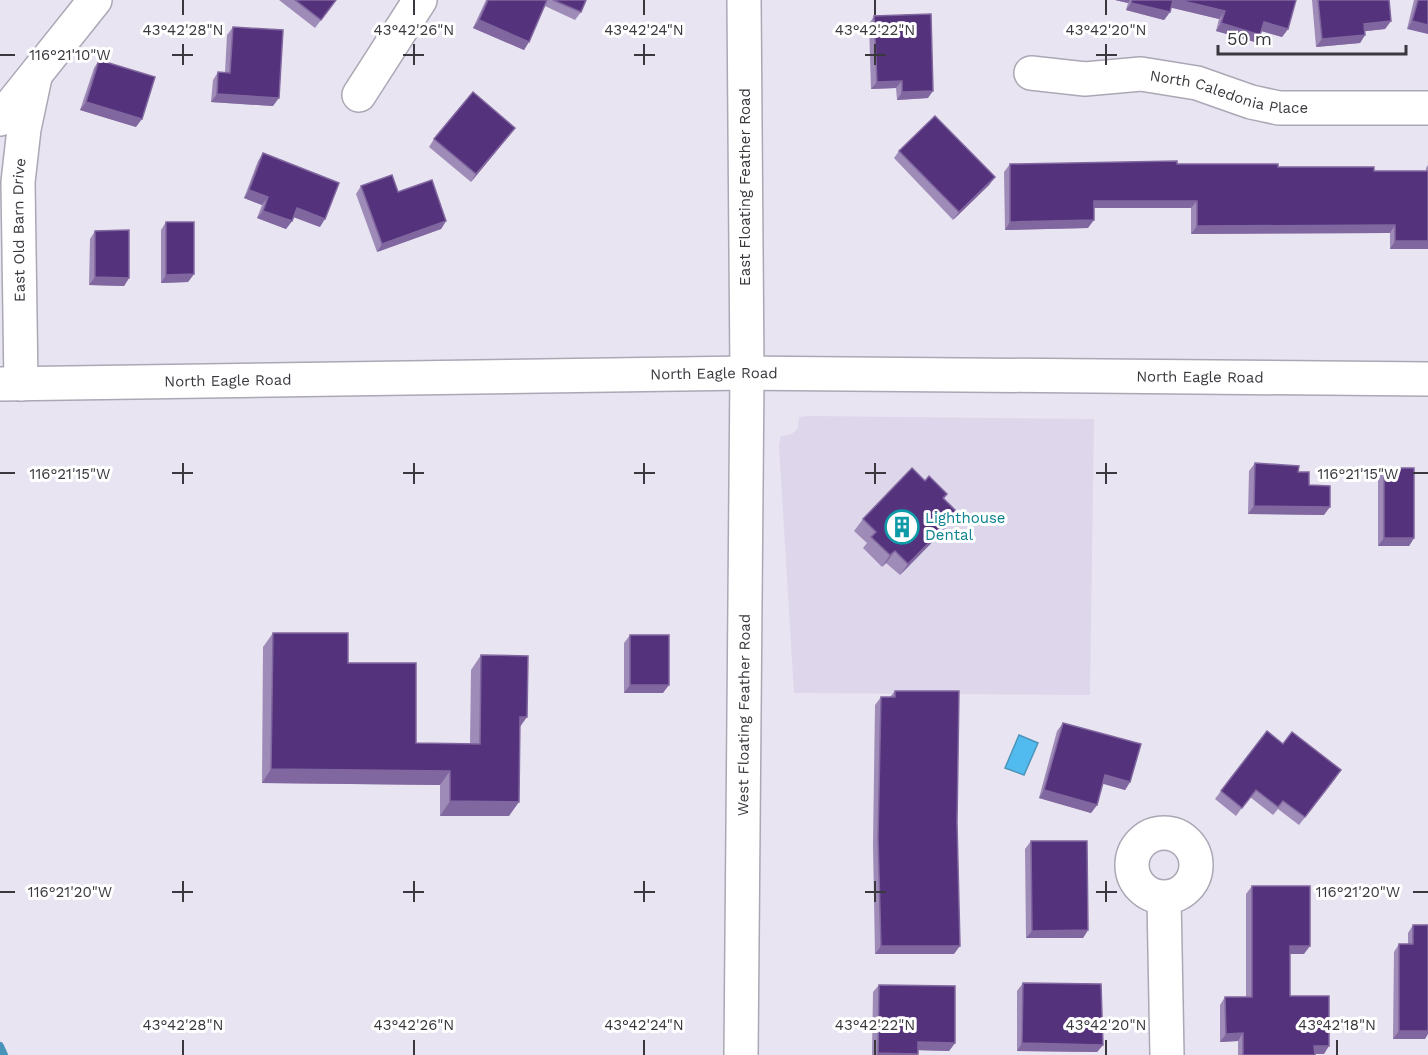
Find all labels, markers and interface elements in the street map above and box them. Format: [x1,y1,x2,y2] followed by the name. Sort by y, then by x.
[1218,18,1406,56] scale bar
[143,21,223,39] text: 43°42'28"N
[374,21,454,39] text: 43°42'26"N
[604,21,684,39] text: 43°42'24"N
[835,21,915,39] text: 43°42'22"N
[1066,21,1147,39] text: 43°42'20"N
[1227,28,1272,49] text: 50 m
[29,46,111,64] text: 116°21'10"W
[1149,67,1308,117] street label: North Caledonia Place
[736,88,754,286] street label: East Floating Feather Road
[9,157,30,302] street label: East Old Barn Drive
[650,364,778,383] street label: North Eagle Road
[1136,367,1264,387] street label: North Eagle Road
[164,371,292,391] street label: North Eagle Road
[30,465,110,483] text: 116°21'15"W
[1318,465,1398,483] text: 116°21'15"W
[884,509,920,545] building icon: Lighthouse Dental
[925,509,1006,544] place label: Lighthouse Dental
[734,614,754,816] street label: West Floating Feather Road
[28,883,112,901] text: 116°21'20"W
[1316,883,1400,901] text: 116°21'20"W
[143,1016,223,1034] text: 43°42'28"N
[374,1016,454,1034] text: 43°42'26"N
[604,1016,684,1034] text: 43°42'24"N
[835,1016,915,1034] text: 43°42'22"N
[1066,1016,1147,1034] text: 43°42'20"N
[1298,1016,1376,1034] text: 43°42'18"N

